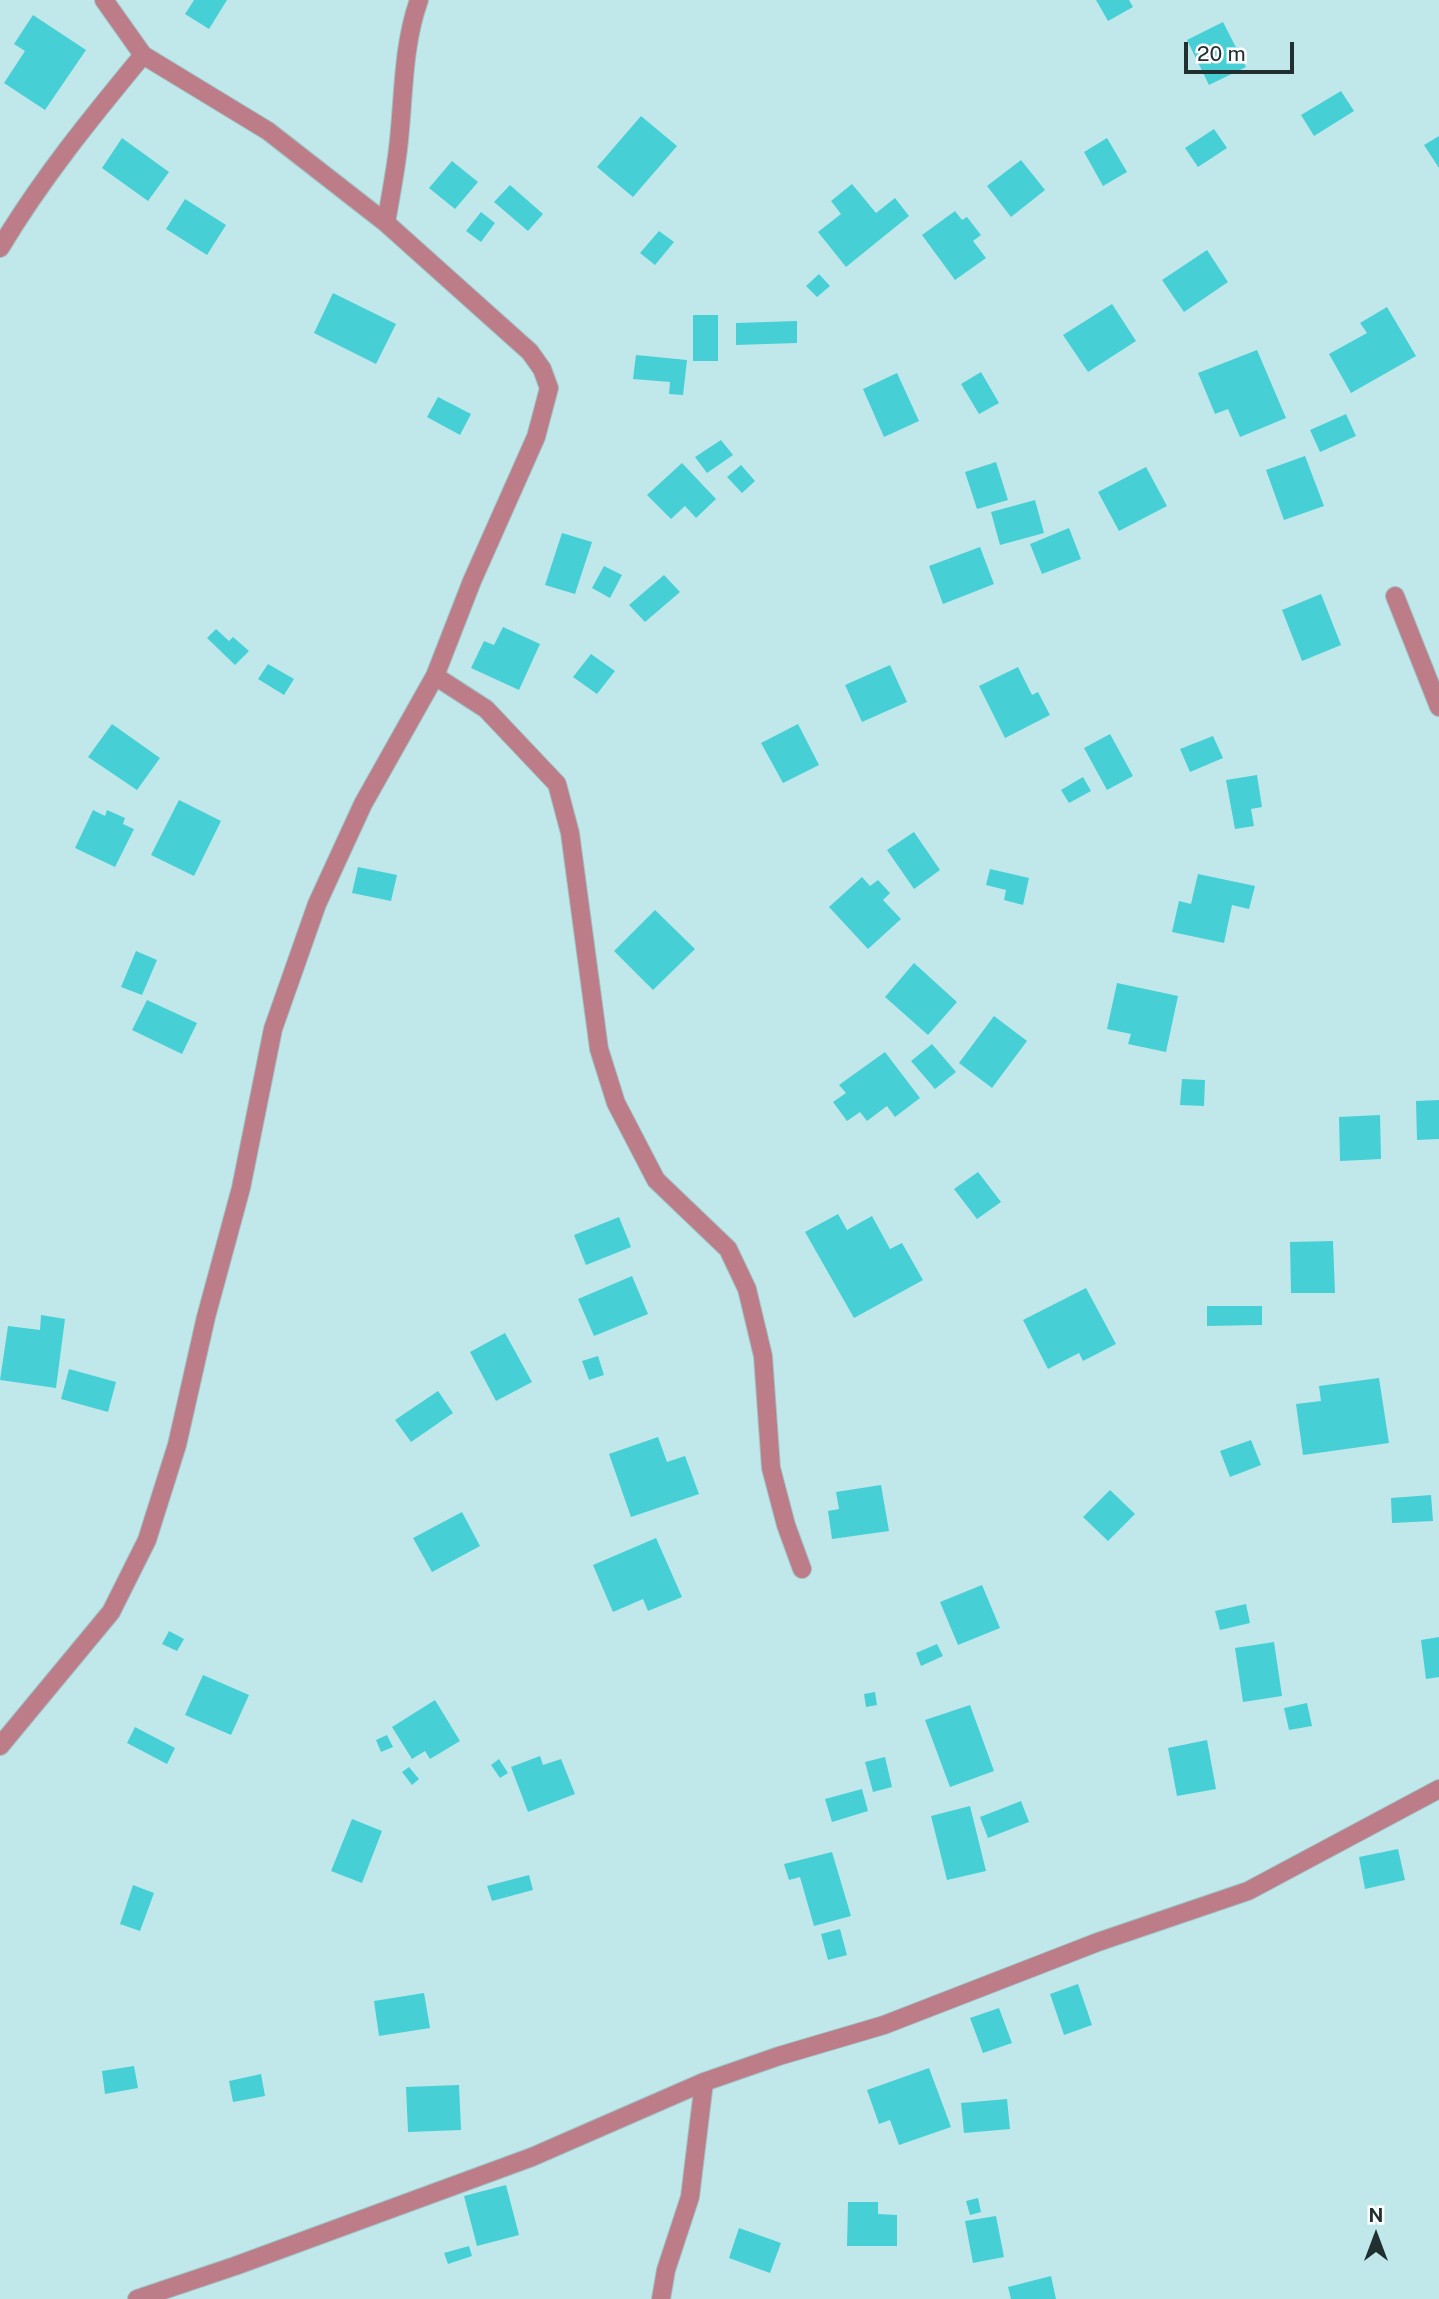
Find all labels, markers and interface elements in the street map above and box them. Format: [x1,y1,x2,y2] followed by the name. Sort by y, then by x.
[1187,28,1297,72] scale bar
[1197,41,1246,66] text: 20 m
[1341,2201,1411,2271] north arrow
[1369,2204,1383,2226] text: N

